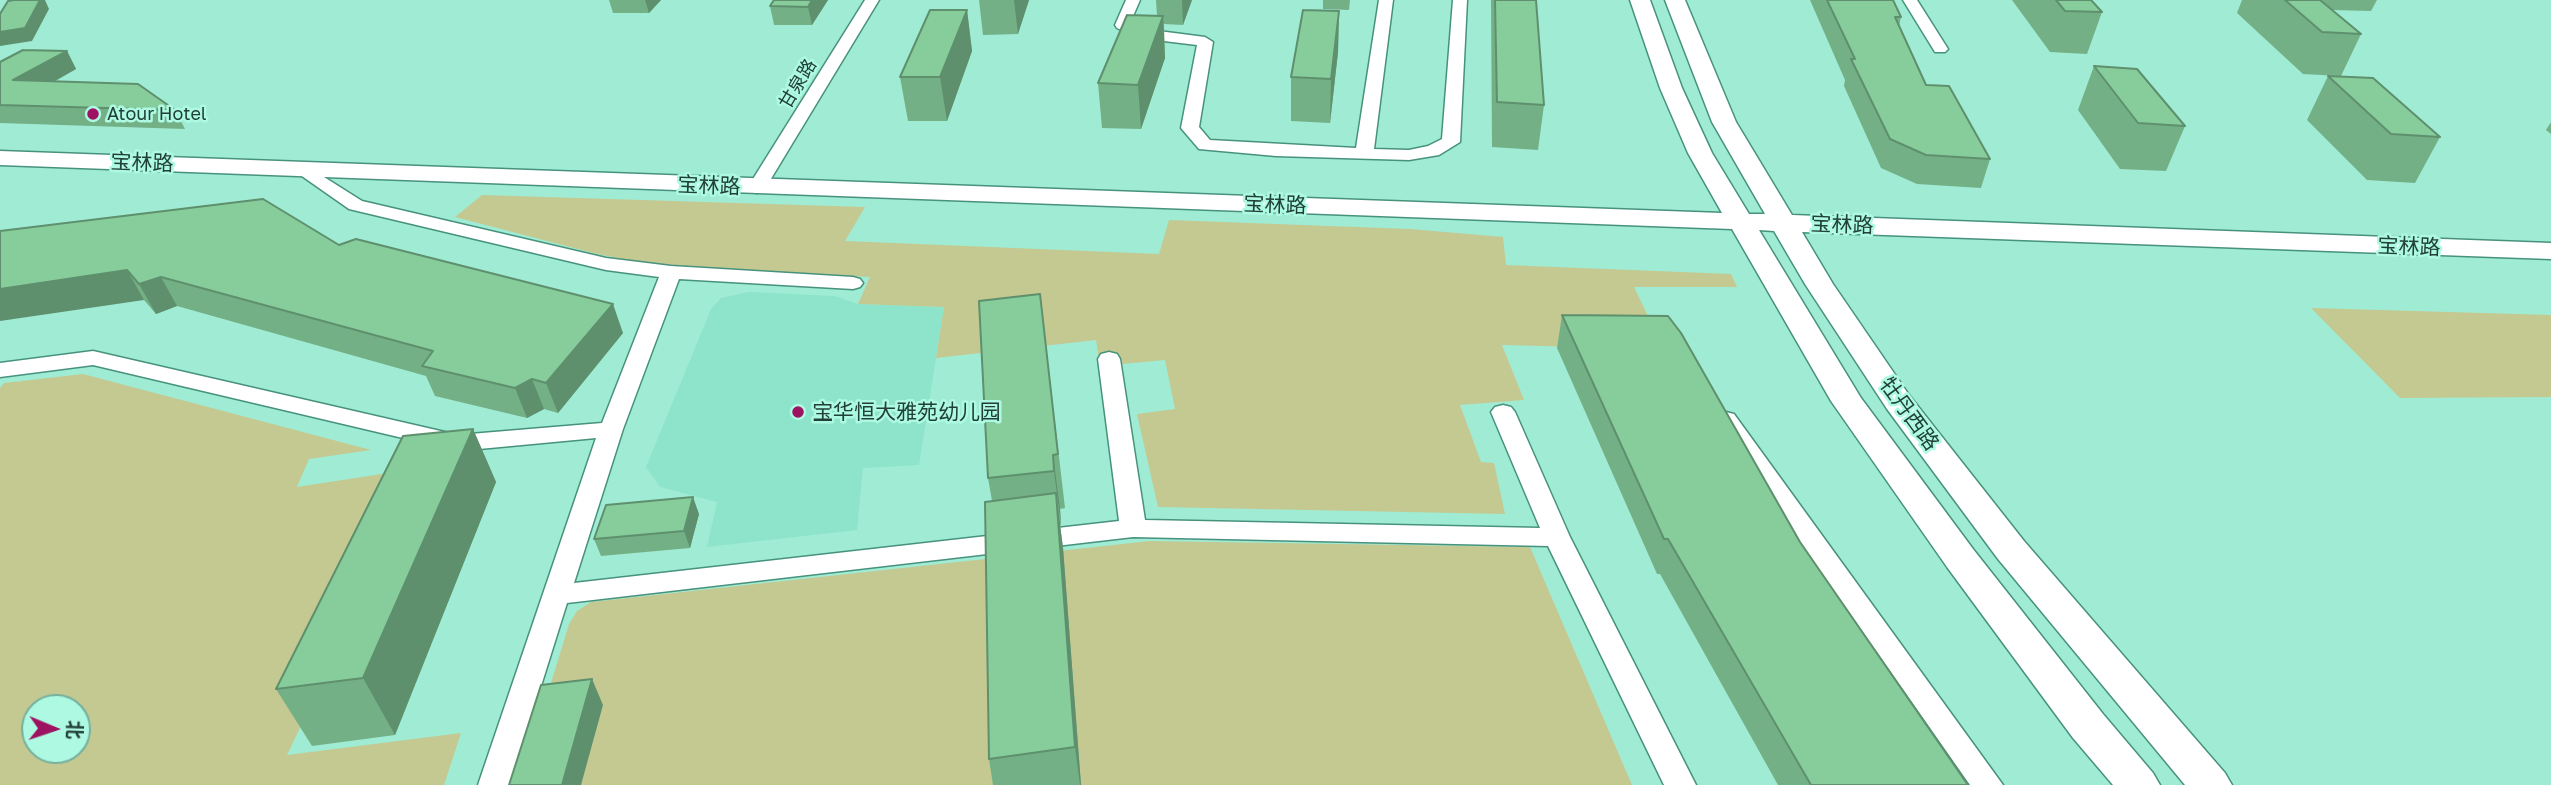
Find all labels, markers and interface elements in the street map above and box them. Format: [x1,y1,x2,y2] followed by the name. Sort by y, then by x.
[775,55,821,113] street label: 甘泉路
[107,103,207,125] place label: Atour Hotel
[85,106,101,122] marker: Atour Hotel
[110,149,174,177] street label: 宝林路
[677,172,741,200] street label: 宝林路
[1243,191,1307,219] street label: 宝林路
[1810,211,1874,239] street label: 宝林路
[2377,233,2441,261] street label: 宝林路
[1874,373,1944,455] street label: 牡丹西路
[812,399,1001,425] place label: 宝华恒大雅苑幼儿园
[790,404,806,420] marker: 宝华恒大雅苑幼儿园
[21,694,91,764] north arrow
[64,720,87,740] text: 北

